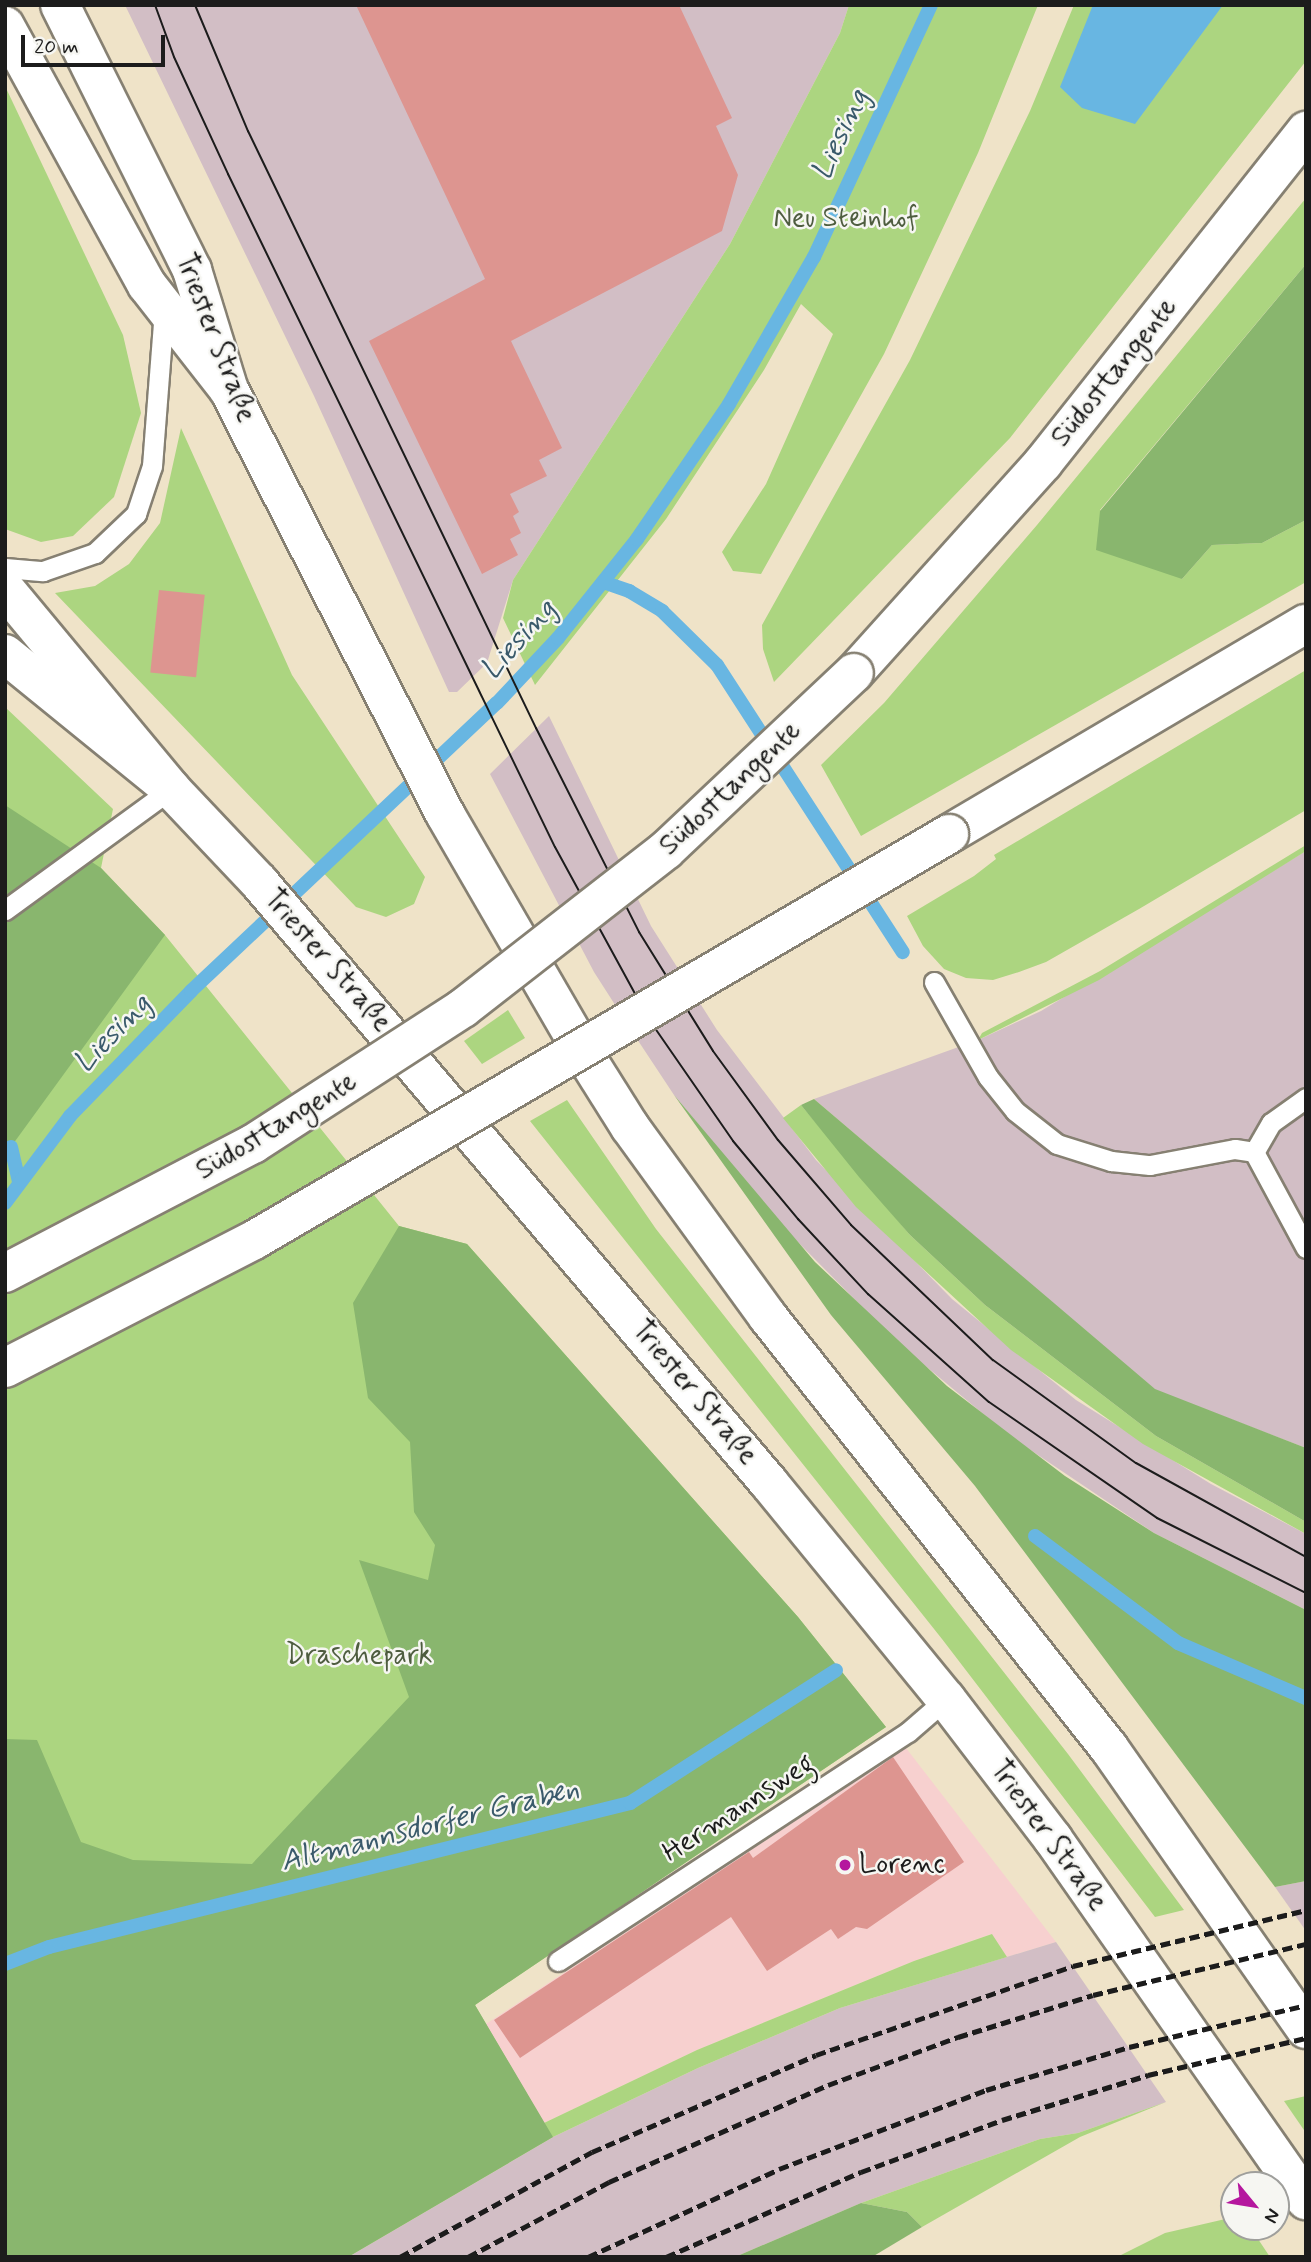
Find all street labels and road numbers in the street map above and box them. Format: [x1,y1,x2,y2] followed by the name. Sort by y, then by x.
[167,249,263,427] street label: Triester Straße
[1045,292,1185,454] street label: Südosttangente
[653,715,809,863] street label: Südosttangente
[256,883,398,1039] street label: Triester Straße
[190,1066,364,1188] street label: Südosttangente
[624,1314,764,1472] street label: Triester Straße
[657,1747,821,1871] street label: Hermannsweg
[982,1754,1114,1918] street label: Triester Straße

